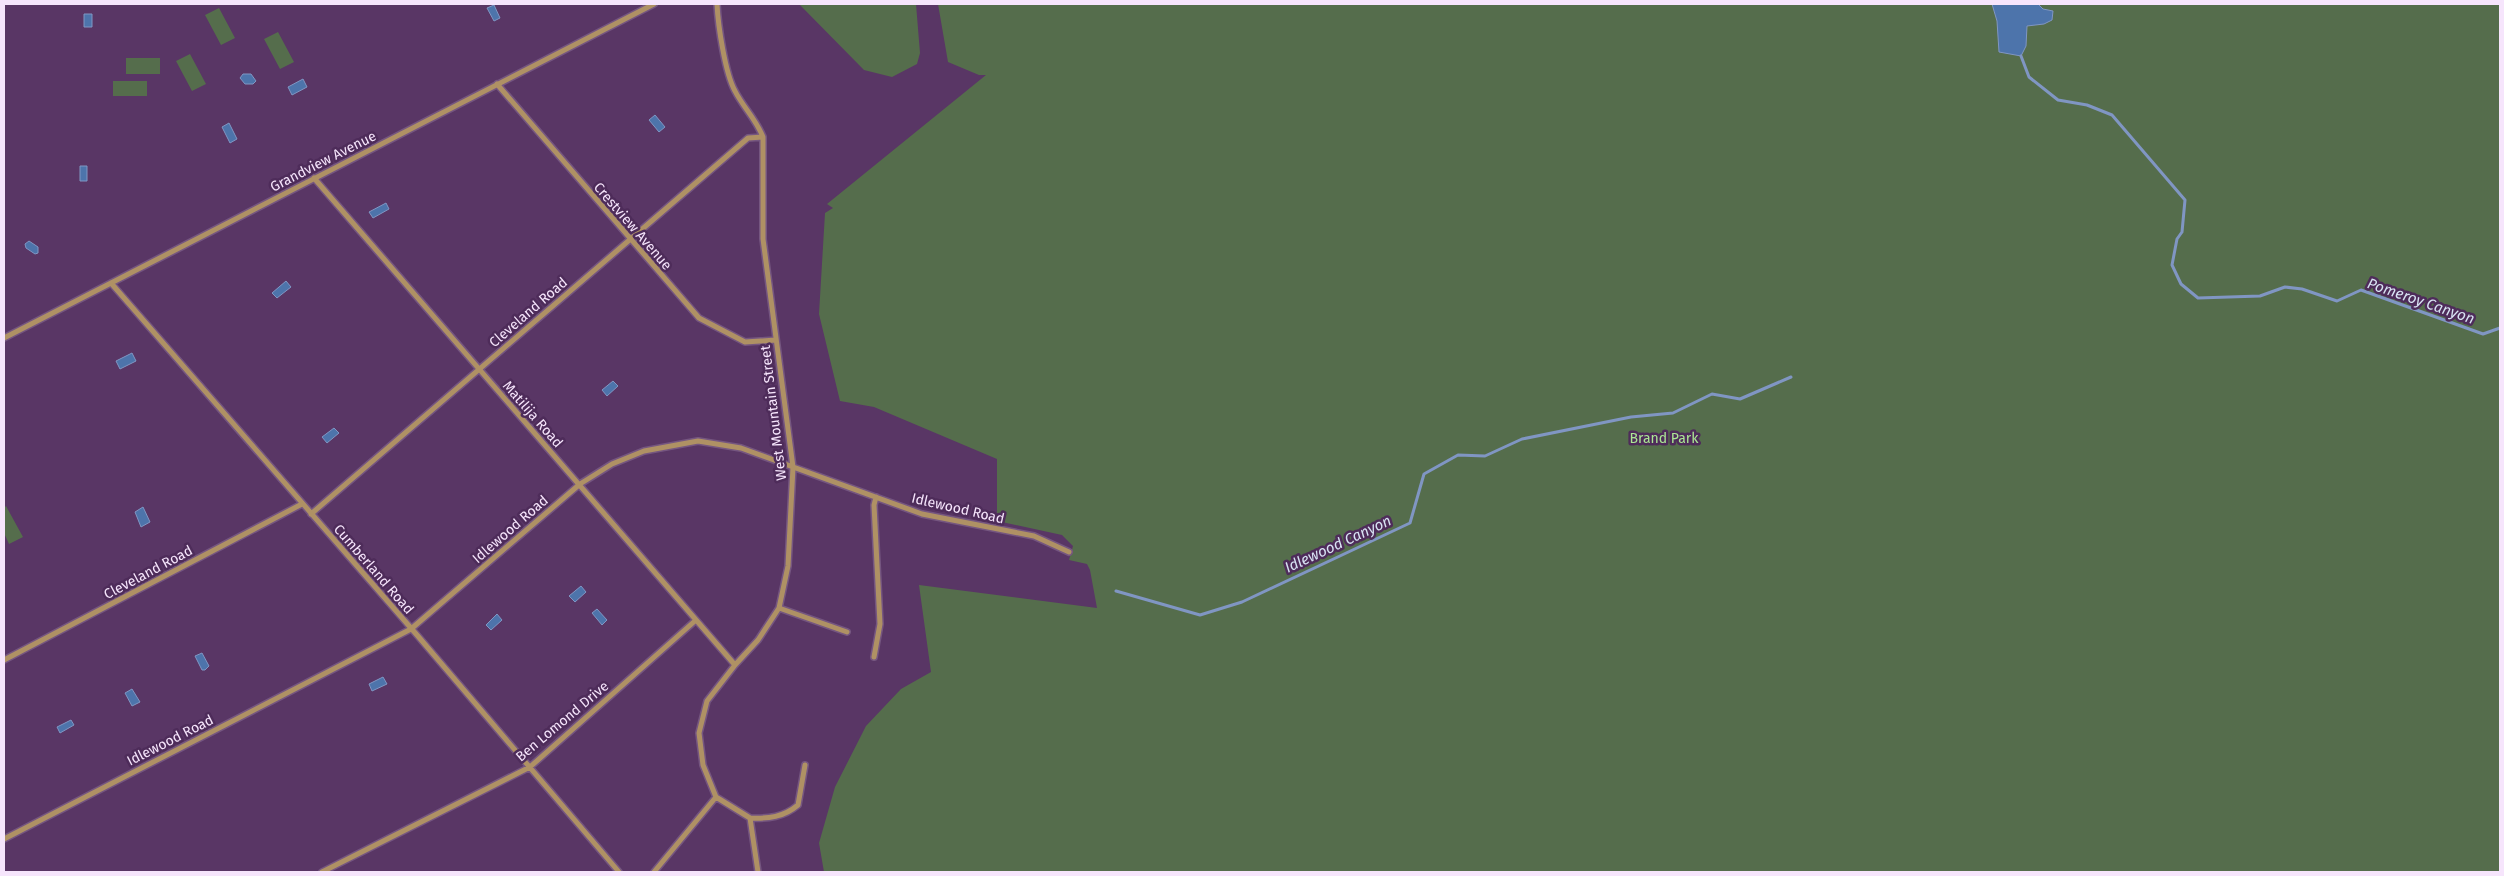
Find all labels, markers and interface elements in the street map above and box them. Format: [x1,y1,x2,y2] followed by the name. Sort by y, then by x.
[267,127,379,195] street label: Grandview Avenue
[590,179,675,274] street label: Crestview Avenue
[486,274,571,351] street label: Cleveland Road
[2365,274,2477,328] water label: Pomeroy Canyon
[757,343,790,482] street label: West Mountain Street
[499,377,566,451] street label: Matilija Road
[1630,430,1699,447] park label: Brand Park
[910,490,1006,527] street label: Idlewood Road
[469,492,552,567] street label: Idlewood Road
[1282,511,1394,577] water label: Idlewood Canyon
[330,521,417,618] street label: Cumberland Road
[101,542,195,603] street label: Cleveland Road
[512,678,612,765] street label: Ben Lomond Drive
[124,711,216,770] street label: Idlewood Road

